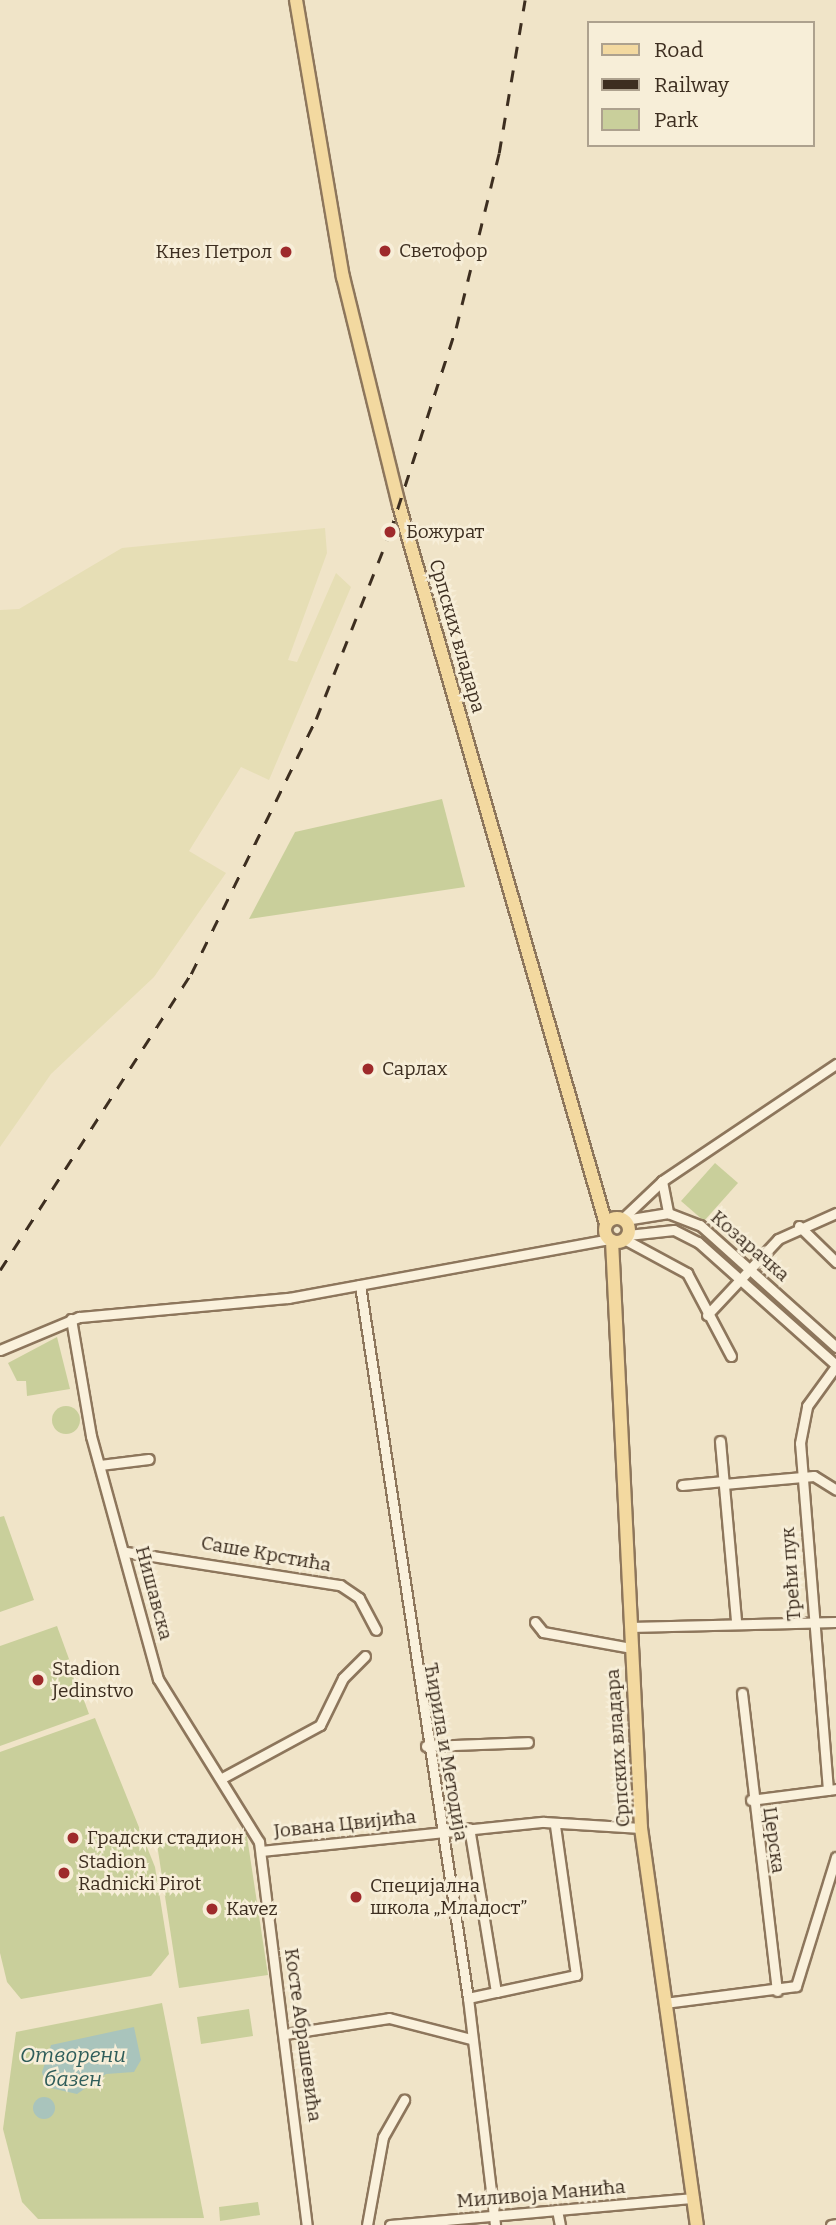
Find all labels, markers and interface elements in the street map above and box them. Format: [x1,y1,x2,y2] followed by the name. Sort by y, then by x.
[588,21,815,147] legend
[654,37,703,63] text: Road
[654,72,729,98] text: Railway
[654,107,698,133] text: Park
[399,240,488,262] place label: Светофор
[156,241,272,263] place label: Кнез Петрол
[377,243,393,259] marker: Светофор
[278,244,294,260] marker: Кнез Петрол
[406,521,484,543] place label: Божурат
[380,522,400,542] marker: Божурат
[424,557,490,715] street label: Српских владара
[382,1058,448,1080] place label: Сарлах
[360,1061,376,1077] marker: Сарлах
[706,1206,794,1286] street label: Козарачка
[776,1526,806,1622] street label: Трећи пук
[199,1531,333,1577] street label: Саше Крстића
[131,1544,177,1642] street label: Нишавска
[52,1658,134,1702] place label: Stadion Jedinstvo
[419,1661,473,1843] street label: Ћирила и Методија
[601,1668,635,1828] street label: Српских владара
[30,1672,46,1688] marker: Stadion Jedinstvo
[273,1805,417,1843] street label: Јована Цвијића
[758,1805,790,1875] street label: Церска
[87,1827,244,1849] place label: Градски стадион
[65,1830,81,1846] marker: Градски стадион
[78,1851,201,1895] place label: Stadion Radnicki Pirot
[56,1865,72,1881] marker: Stadion Radnicki Pirot
[370,1875,527,1919] place label: Специјална школа „Младост”
[348,1889,364,1905] marker: Специјална школа „Младост”
[226,1898,278,1920] place label: Kavez
[204,1901,220,1917] marker: Kavez
[280,1947,326,2123] street label: Косте Абрашевића
[20,2042,126,2092] water label: Отворени базен
[456,2175,626,2213] street label: Миливоја Манића

